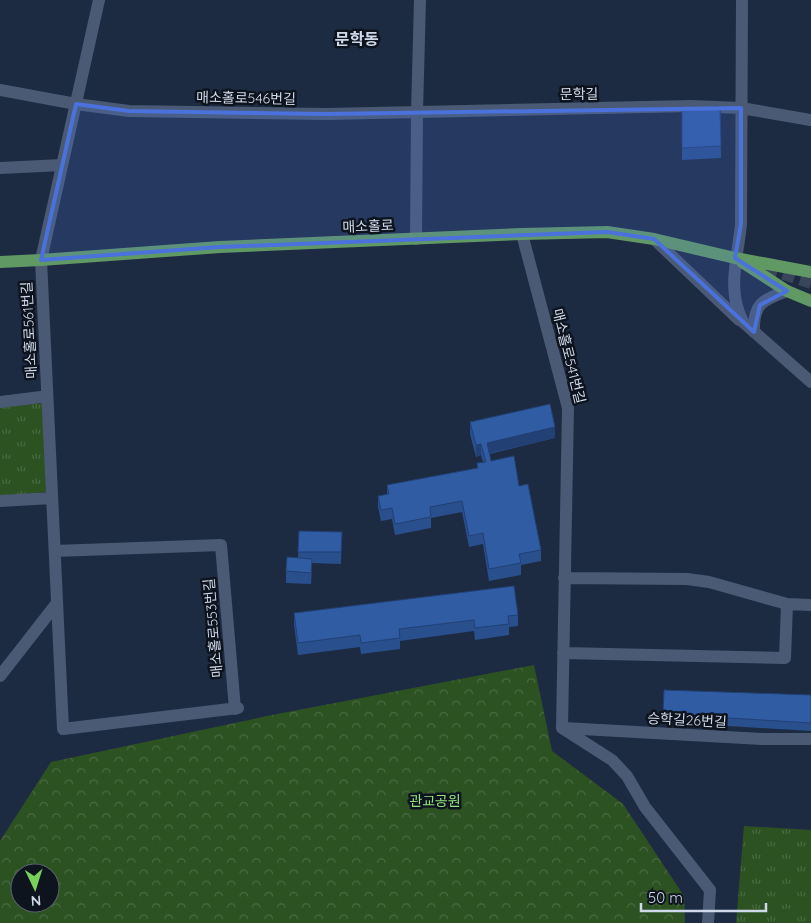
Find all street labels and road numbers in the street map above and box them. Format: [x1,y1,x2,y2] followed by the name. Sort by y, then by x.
[560,85,598,103] street label: 문학길
[196,88,296,108] street label: 매소홀로546번길
[342,216,394,236] street label: 매소홀로
[17,281,41,379] street label: 매소홀로561번길
[548,307,590,405] street label: 매소홀로541번길
[200,577,226,679] street label: 매소홀로553번길
[647,709,727,731] street label: 승학길26번길

